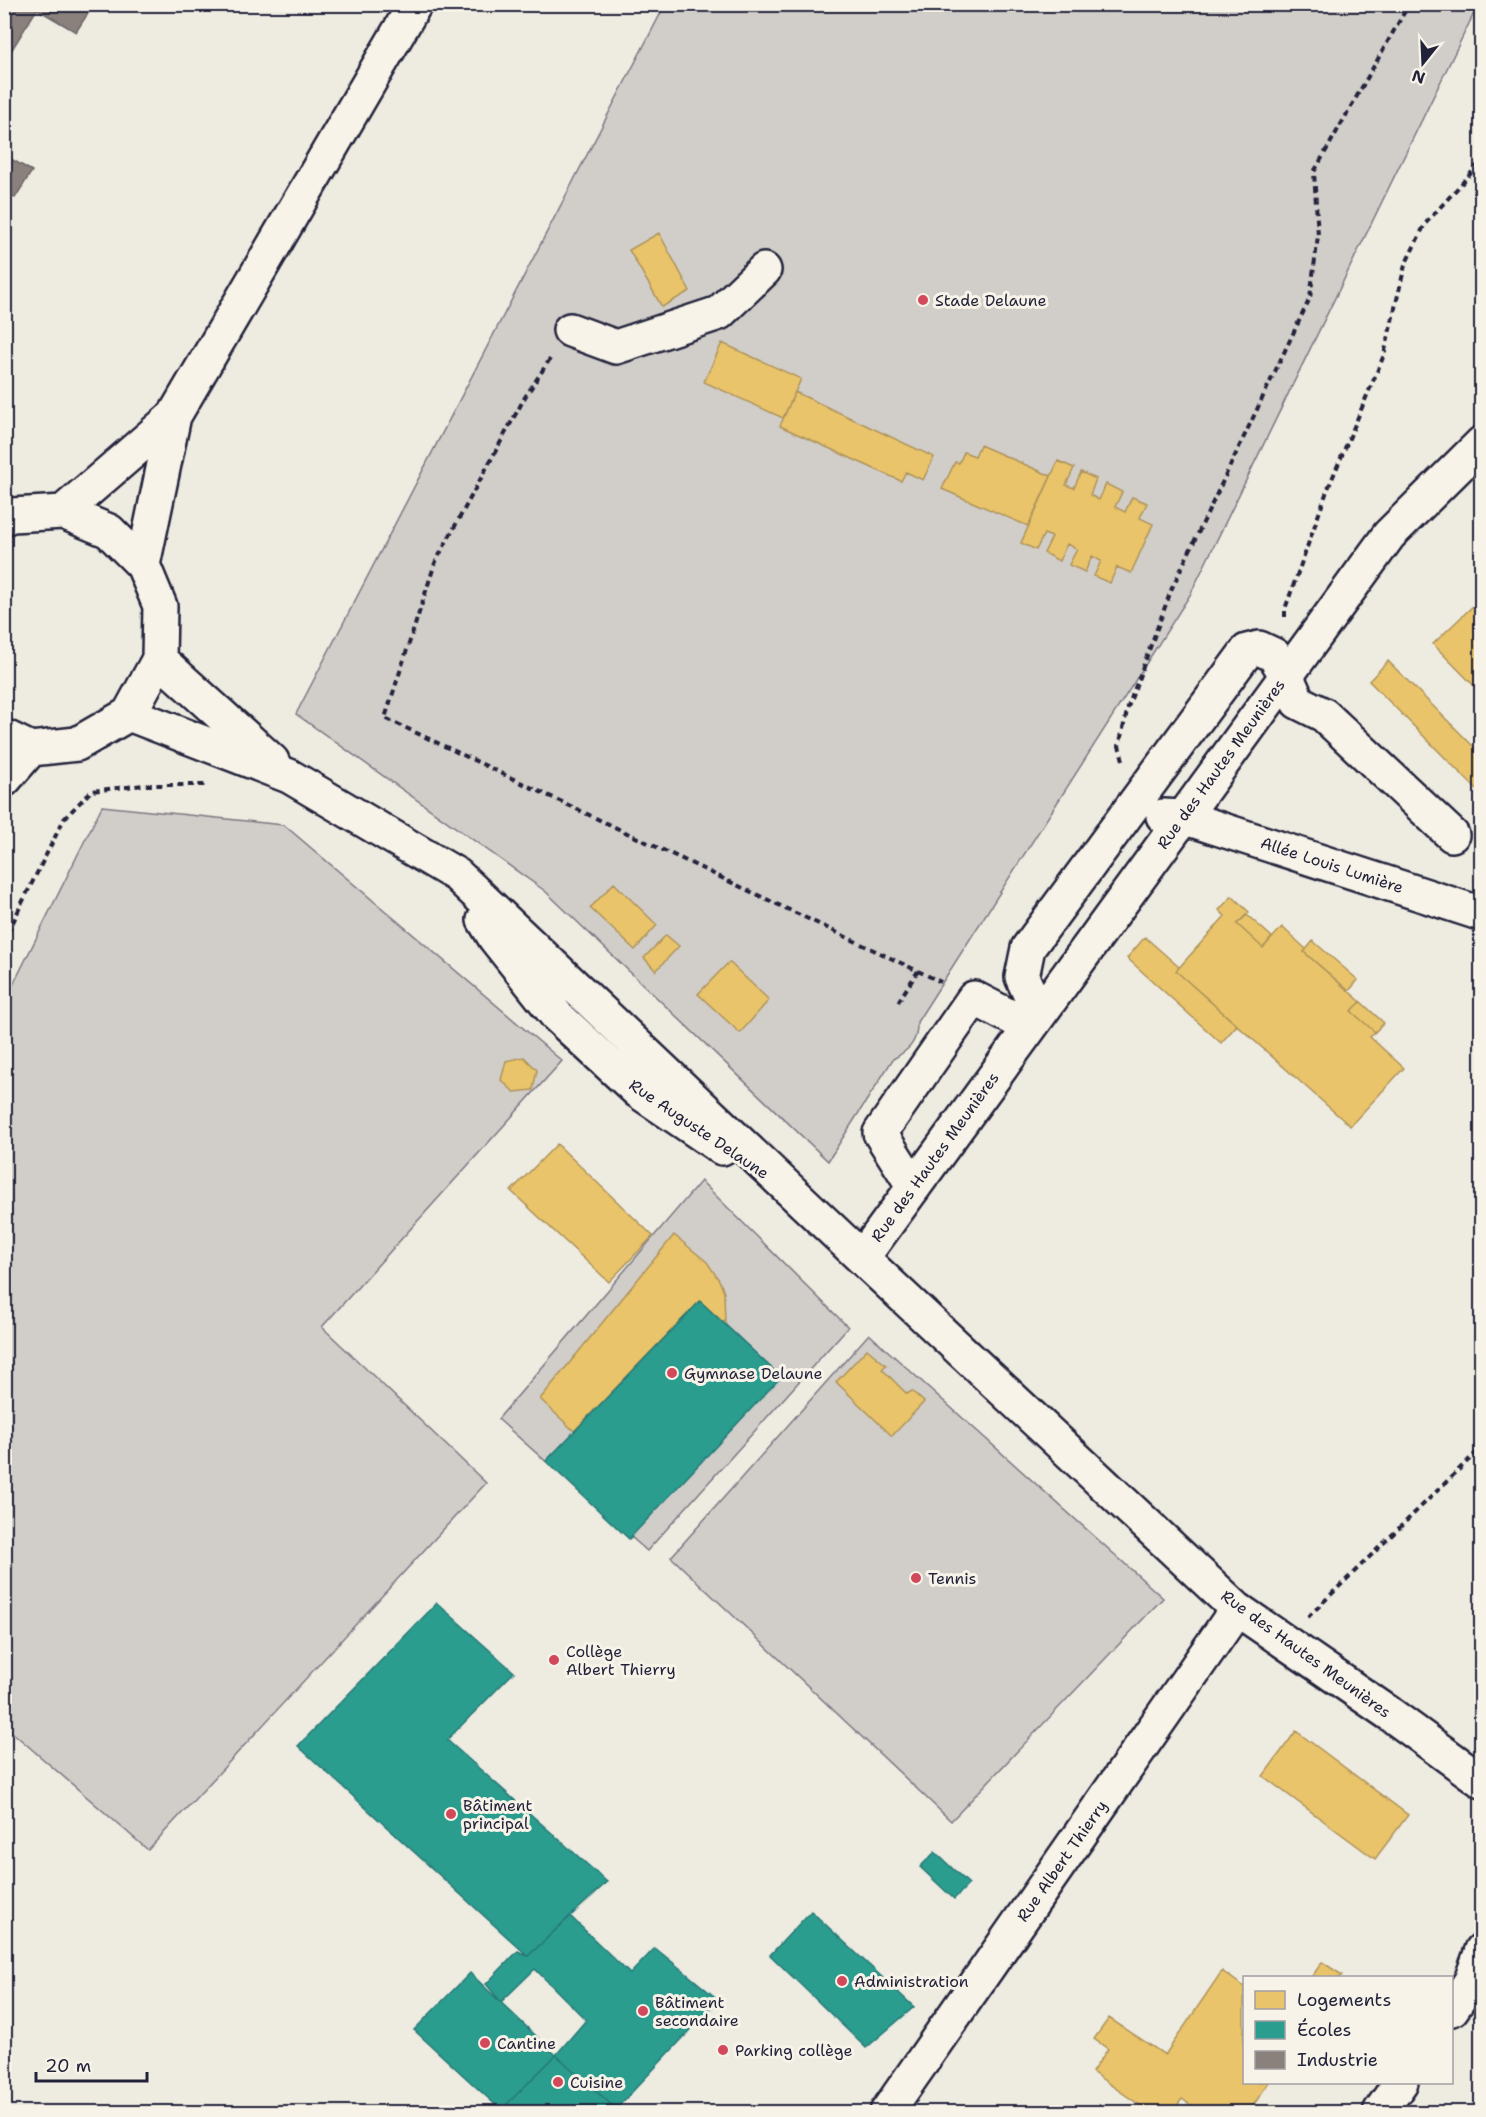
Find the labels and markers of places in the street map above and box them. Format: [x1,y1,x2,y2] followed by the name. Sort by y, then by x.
[935,290,1046,311] place label: Stade Delaune
[916,293,930,307] marker: Stade Delaune
[684,1363,823,1384] place label: Gymnase Delaune
[665,1366,679,1380] marker: Gymnase Delaune
[928,1568,976,1589] place label: Tennis
[909,1571,923,1585] marker: Tennis
[566,1641,676,1680] place label: Collège Albert Thierry
[547,1653,561,1667] marker: Collège Albert Thierry
[463,1795,532,1834] place label: Bâtiment principal
[444,1807,458,1821] marker: Bâtiment principal
[854,1971,969,1992] place label: Administration
[835,1974,849,1988] marker: Administration
[655,1992,739,2031] place label: Bâtiment secondaire
[636,2004,650,2018] marker: Bâtiment secondaire
[497,2033,556,2054] place label: Cantine
[478,2036,492,2050] marker: Cantine
[735,2040,853,2061] place label: Parking collège
[716,2043,730,2057] marker: Parking collège
[570,2072,623,2093] place label: Cuisine
[551,2075,565,2089] marker: Cuisine

